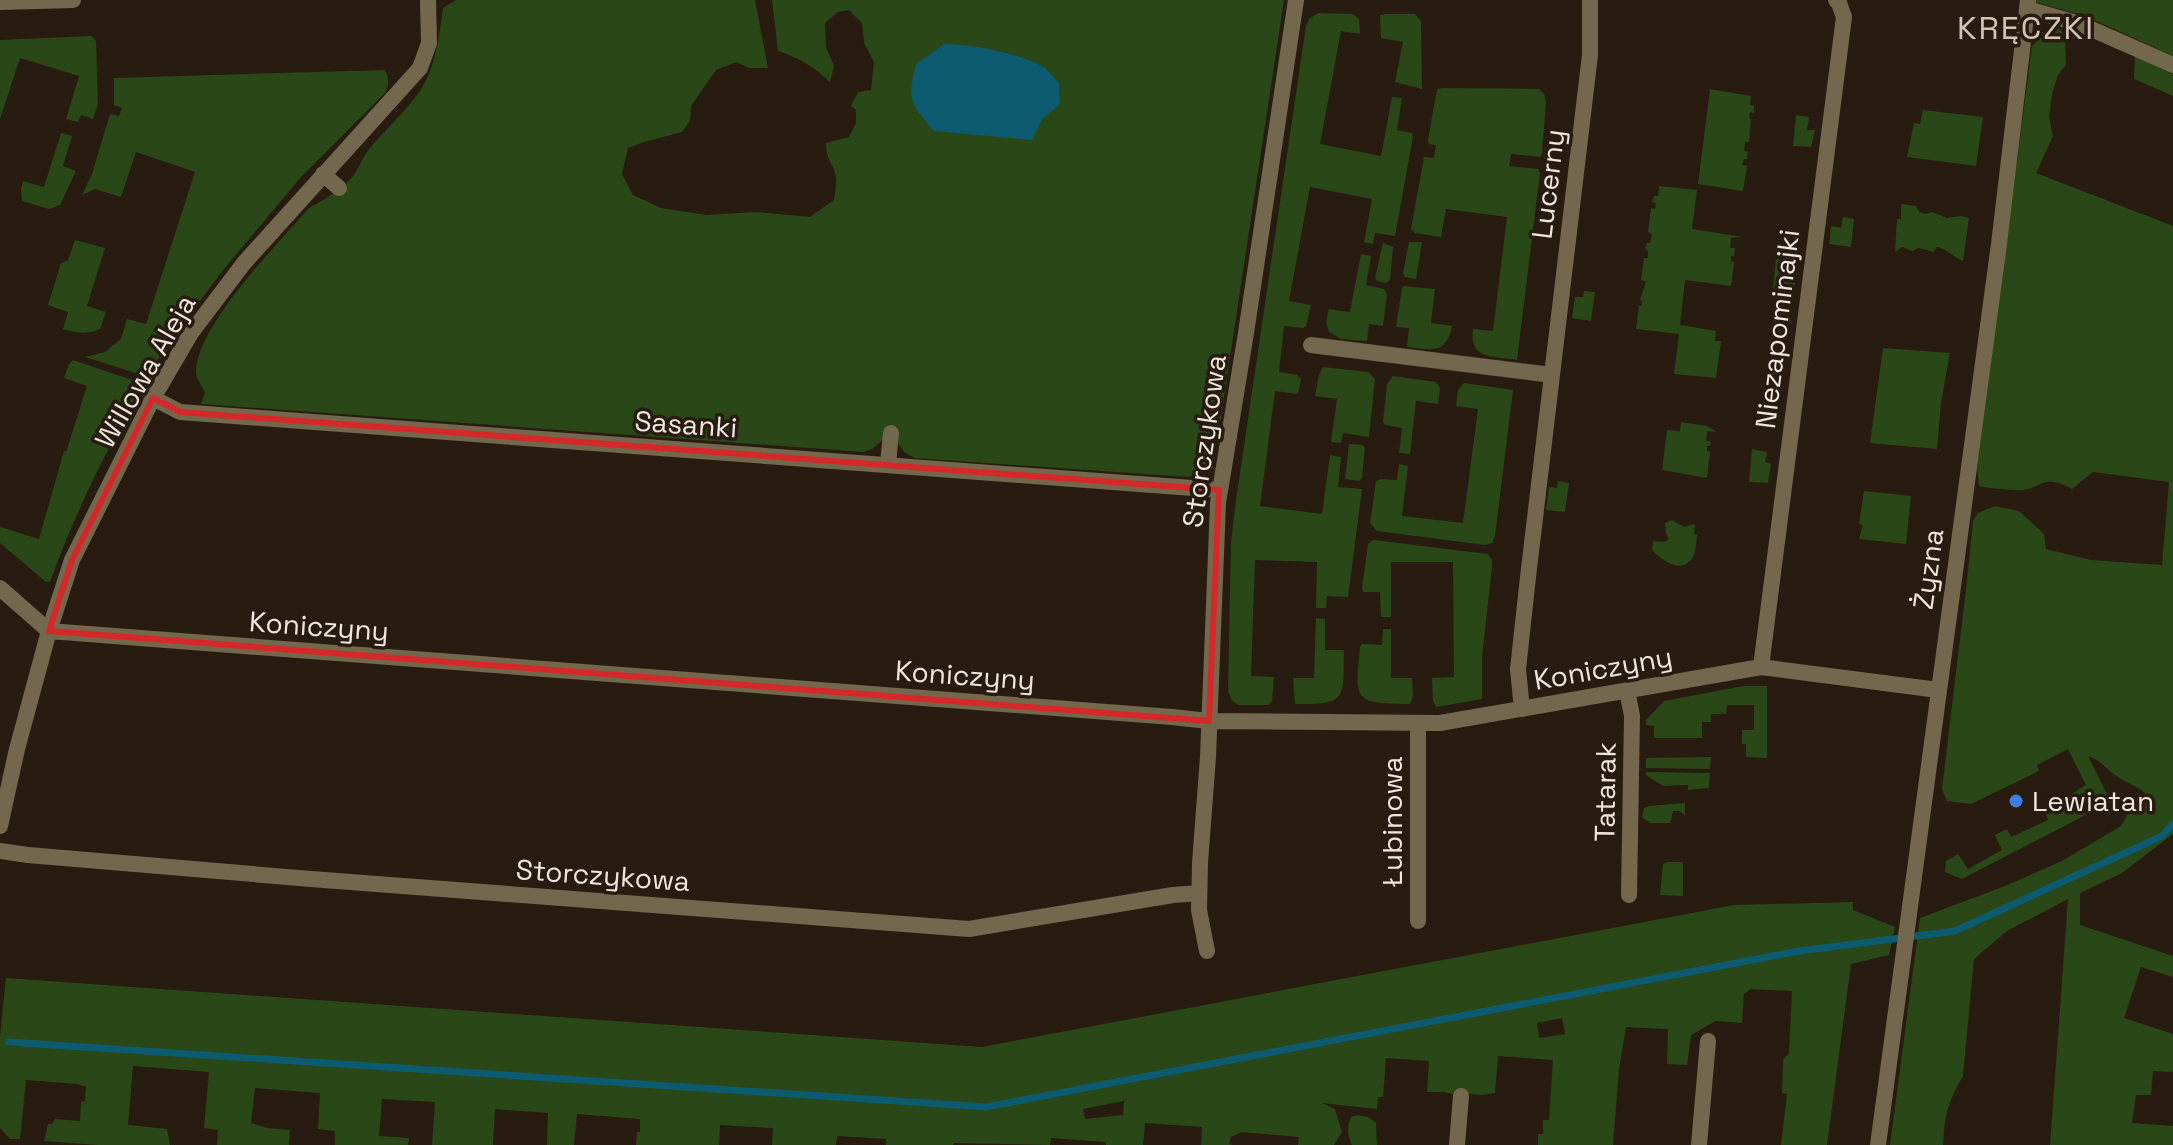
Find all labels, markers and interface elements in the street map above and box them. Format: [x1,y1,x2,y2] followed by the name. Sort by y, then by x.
[1957,8,2095,48] district label: KRĘCZKI
[1523,127,1573,241] street label: Lucerny
[1747,227,1807,431] street label: Niezapominajki
[87,288,203,454] street label: Willowa Aleja
[1174,352,1234,530] street label: Storczykowa
[633,402,739,446] street label: Sasanki
[1905,526,1951,612] street label: Żyzna
[248,603,390,649] street label: Koniczyny
[1531,638,1675,698] street label: Koniczyny
[894,652,1036,698] street label: Koniczyny
[1586,742,1624,842] street label: Tatarak
[1374,756,1410,888] street label: Łubinowa
[2032,783,2154,819] place label: Lewiatan
[2007,792,2025,810] marker: Lewiatan
[515,851,691,899] street label: Storczykowa

